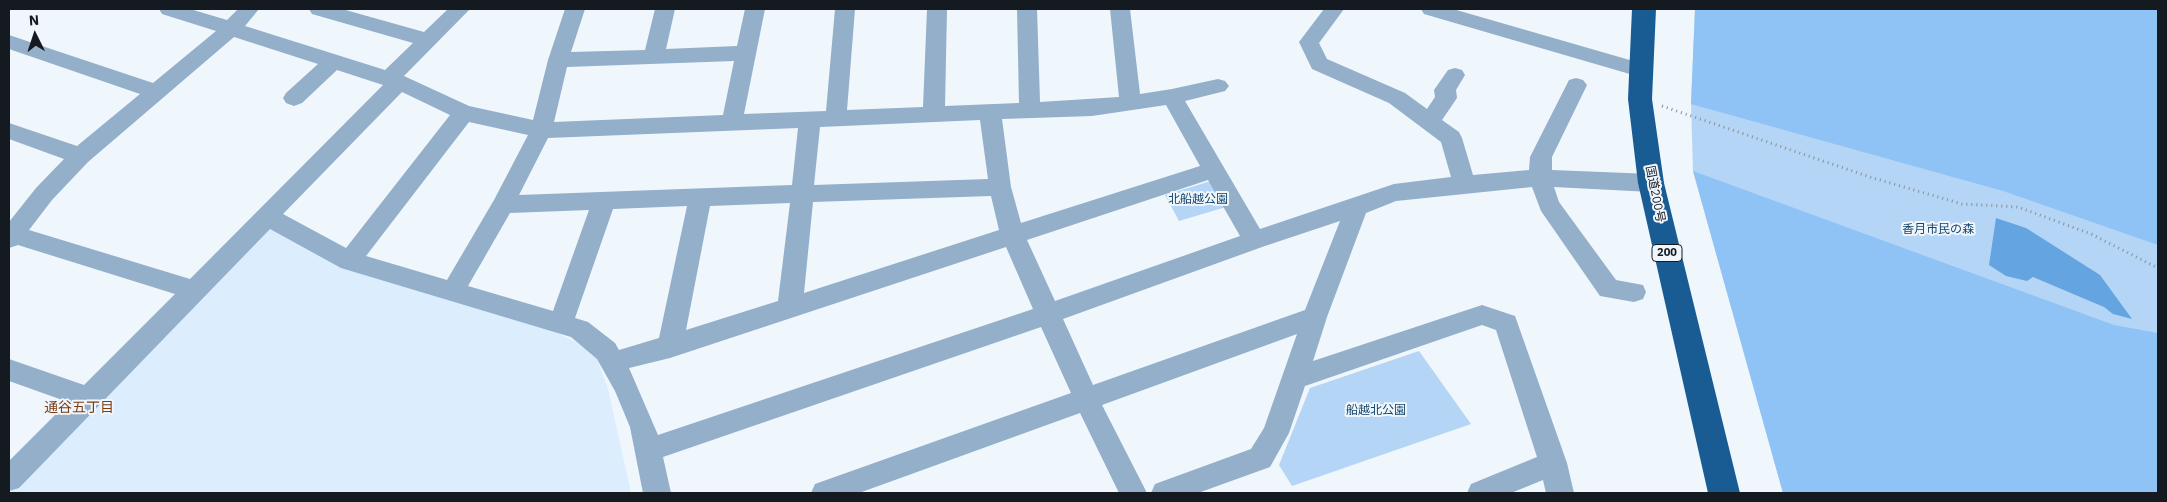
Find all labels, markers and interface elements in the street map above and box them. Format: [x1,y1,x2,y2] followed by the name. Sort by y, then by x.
[10,10,60,60] north arrow
[28,11,40,29] text: N
[1642,164,1668,224] street label: 国道200号
[1168,193,1228,207] park label: 北船越公園
[1902,223,1974,237] park label: 香月市民の森
[1652,244,1682,262] road number: 200
[44,400,114,416] district label: 通谷五丁目
[1346,404,1406,418] park label: 船越北公園

